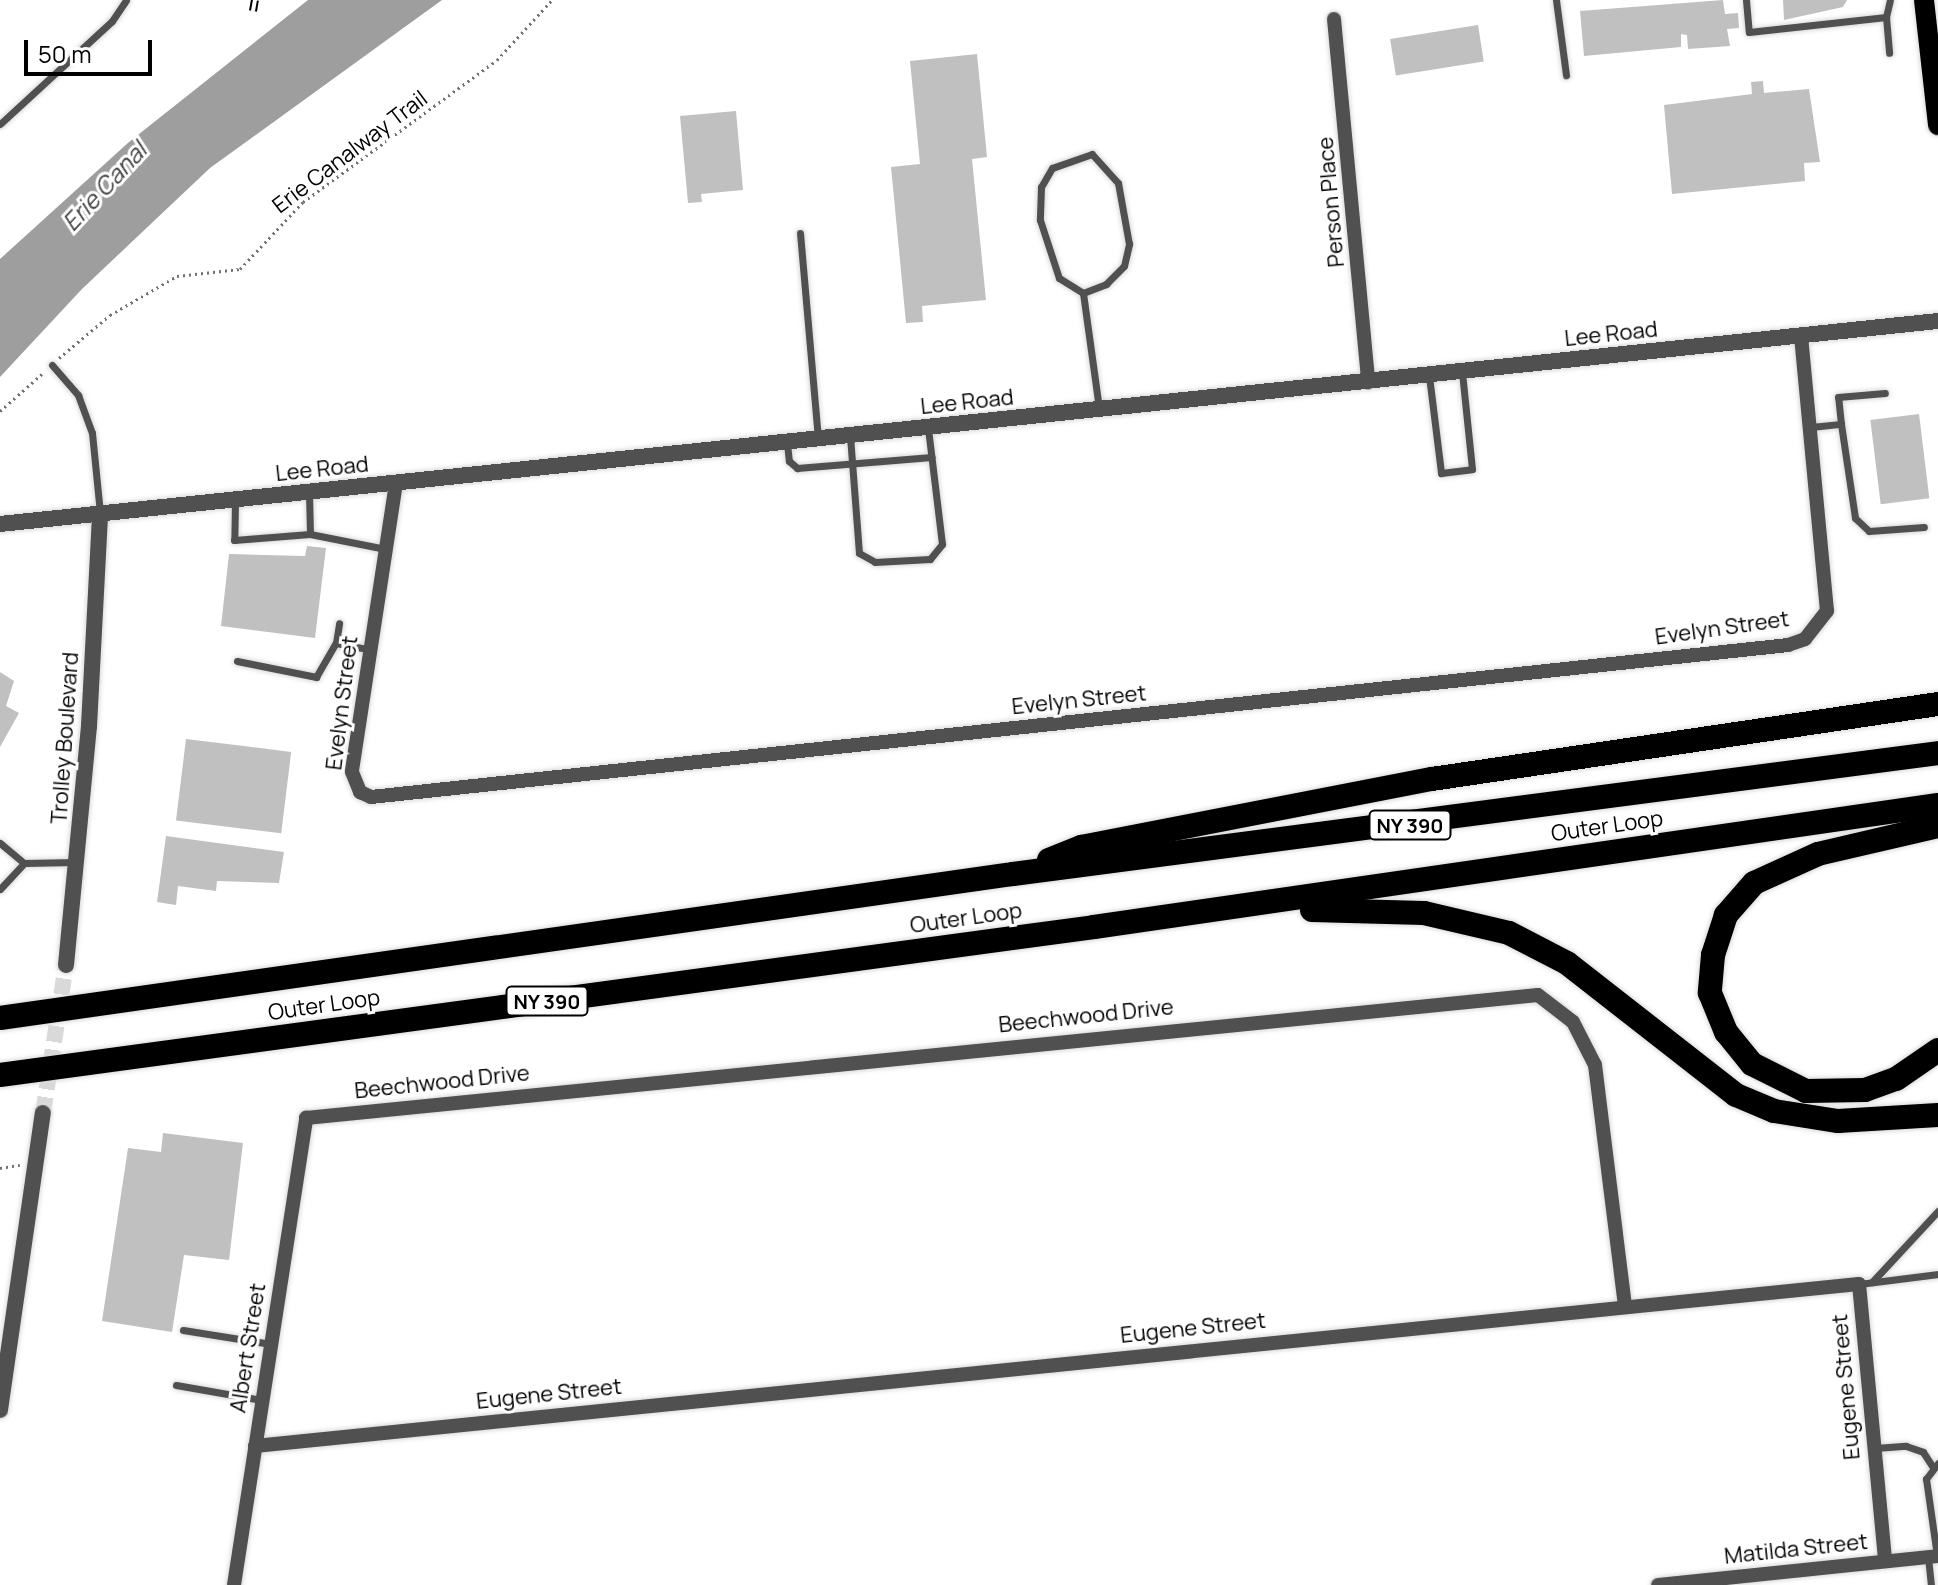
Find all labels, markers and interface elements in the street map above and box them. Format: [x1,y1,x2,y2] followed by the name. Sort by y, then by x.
[28,24,156,74] scale bar
[38,37,92,70] text: 50 m
[267,85,433,219] street label: Erie Canalway Trail
[56,136,152,236] water label: Erie Canal
[1312,136,1350,268] street label: Person Place
[1563,316,1659,352] street label: Lee Road
[919,384,1015,420] street label: Lee Road
[274,451,370,487] street label: Lee Road
[1653,606,1791,650] street label: Evelyn Street
[321,634,363,772] street label: Evelyn Street
[46,651,84,825] street label: Trolley Boulevard
[1011,680,1147,720] street label: Evelyn Street
[1549,805,1665,847] street label: Outer Loop
[1368,809,1452,841] road number: NY 390
[908,897,1024,939] street label: Outer Loop
[266,984,382,1026] street label: Outer Loop
[505,985,589,1017] road number: NY 390
[997,994,1175,1038] street label: Beechwood Drive
[353,1060,531,1104] street label: Beechwood Drive
[225,1281,271,1415] street label: Albert Street
[1119,1307,1267,1349] street label: Eugene Street
[1826,1313,1866,1461] street label: Eugene Street
[475,1373,623,1415] street label: Eugene Street
[1723,1528,1869,1570] street label: Matilda Street

